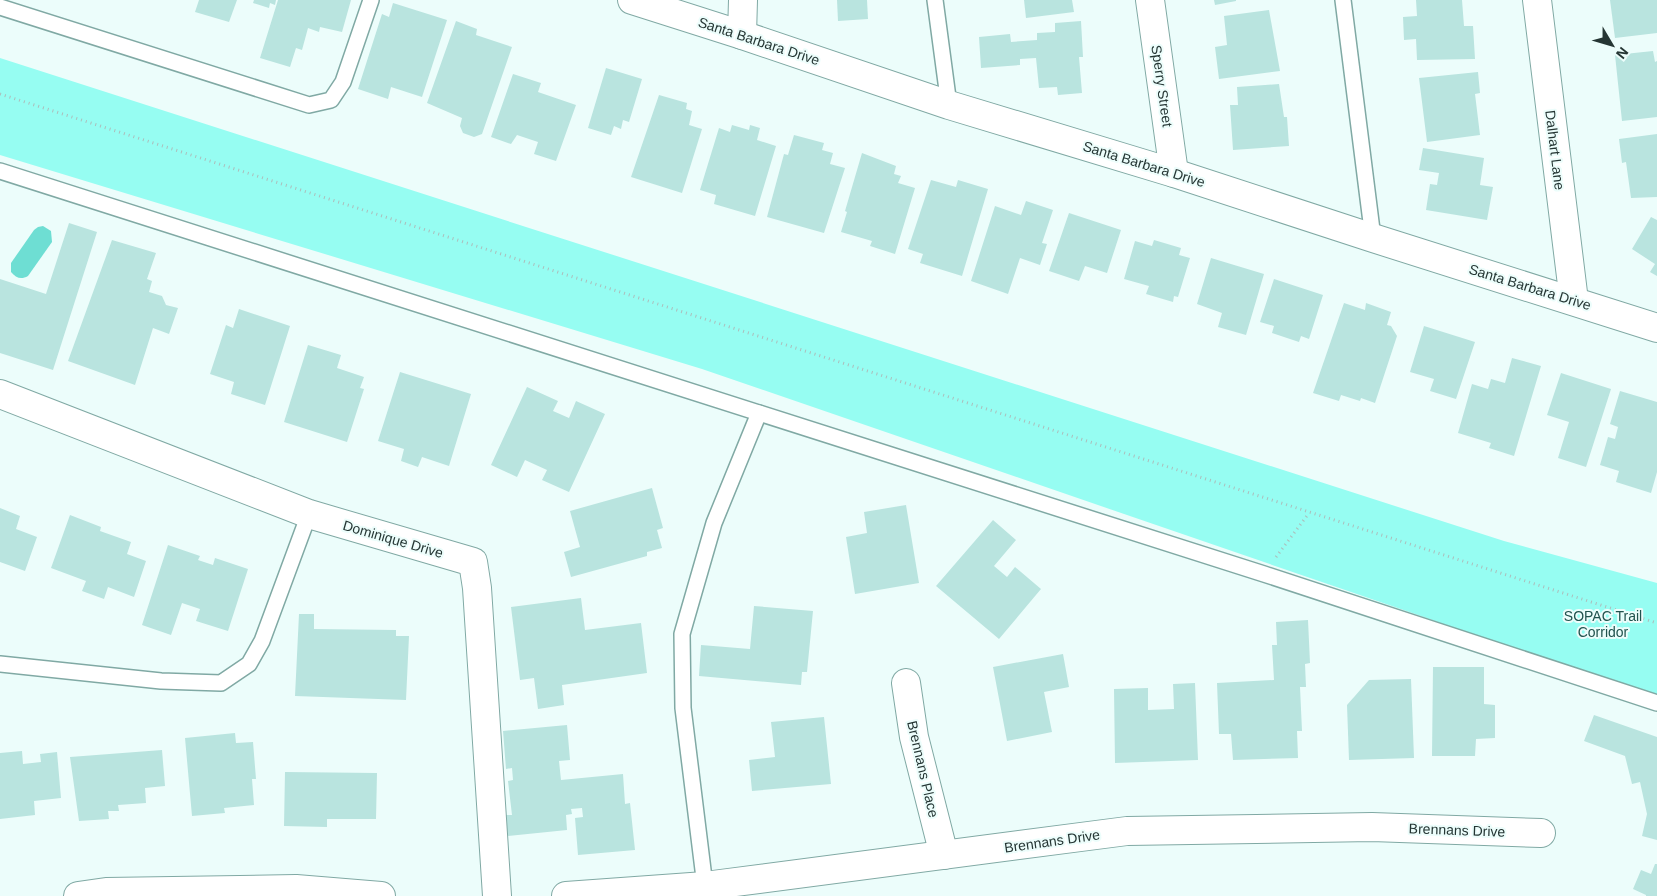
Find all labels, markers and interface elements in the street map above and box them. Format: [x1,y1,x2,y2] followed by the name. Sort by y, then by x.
[696,14,822,68] street label: Santa Barbara Drive
[1587,20,1637,70] north arrow
[1148,44,1176,128] street label: Sperry Street
[1613,44,1632,62] text: N
[1542,109,1568,191] street label: Dalhart Lane
[1081,138,1207,190] street label: Santa Barbara Drive
[1467,261,1593,313] street label: Santa Barbara Drive
[341,517,445,561] street label: Dominique Drive
[1564,608,1642,640] park label: SOPAC Trail Corridor
[904,719,942,819] street label: Brennans Place
[1409,820,1506,840] street label: Brennans Drive
[1003,826,1101,856] street label: Brennans Drive

